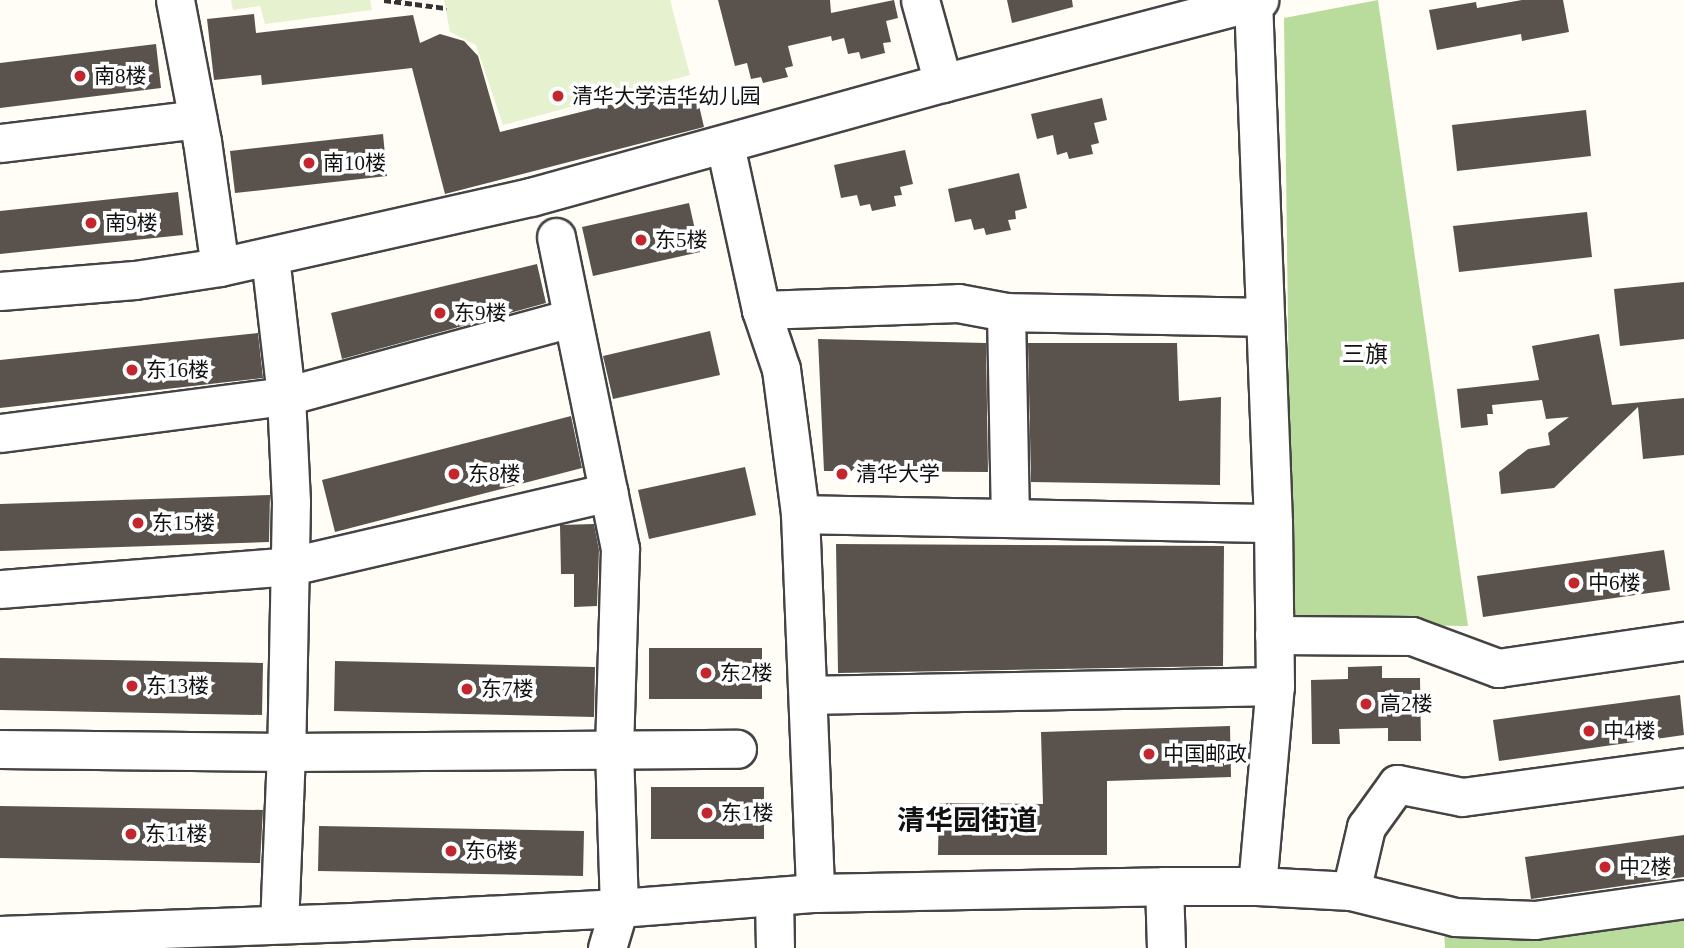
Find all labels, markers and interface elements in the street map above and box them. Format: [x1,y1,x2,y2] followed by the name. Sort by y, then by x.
[94,63,146,89] place label: 南8楼
[72,68,88,84] marker: 南8楼
[572,83,761,109] place label: 清华大学洁华幼儿园
[550,88,566,104] marker: 清华大学洁华幼儿园
[323,150,386,176] place label: 南10楼
[301,155,317,171] marker: 南10楼
[105,210,157,236] place label: 南9楼
[83,215,99,231] marker: 南9楼
[655,227,707,253] place label: 东5楼
[633,232,649,248] marker: 东5楼
[454,300,506,326] place label: 东9楼
[432,305,448,321] marker: 东9楼
[1342,341,1388,369] district label: 三旗
[146,357,209,383] place label: 东16楼
[124,362,140,378] marker: 东16楼
[468,461,520,487] place label: 东8楼
[856,461,940,487] place label: 清华大学
[446,466,462,482] marker: 东8楼
[834,466,850,482] marker: 清华大学
[152,510,215,536] place label: 东15楼
[130,515,146,531] marker: 东15楼
[1588,570,1640,596] place label: 中6楼
[1566,575,1582,591] marker: 中6楼
[720,660,772,686] place label: 东2楼
[698,665,714,681] marker: 东2楼
[146,673,209,699] place label: 东13楼
[481,676,533,702] place label: 东7楼
[124,678,140,694] marker: 东13楼
[459,681,475,697] marker: 东7楼
[1380,691,1432,717] place label: 高2楼
[1358,696,1374,712] marker: 高2楼
[1603,718,1655,744] place label: 中4楼
[1581,723,1597,739] marker: 中4楼
[1163,741,1247,767] place label: 中国邮政
[1141,746,1157,762] marker: 中国邮政
[721,800,773,826] place label: 东1楼
[897,804,1037,838] district label: 清华园街道
[699,805,715,821] marker: 东1楼
[145,821,207,847] place label: 东11楼
[123,826,139,842] marker: 东11楼
[465,838,517,864] place label: 东6楼
[443,843,459,859] marker: 东6楼
[1619,854,1671,880] place label: 中2楼
[1597,859,1613,875] marker: 中2楼

